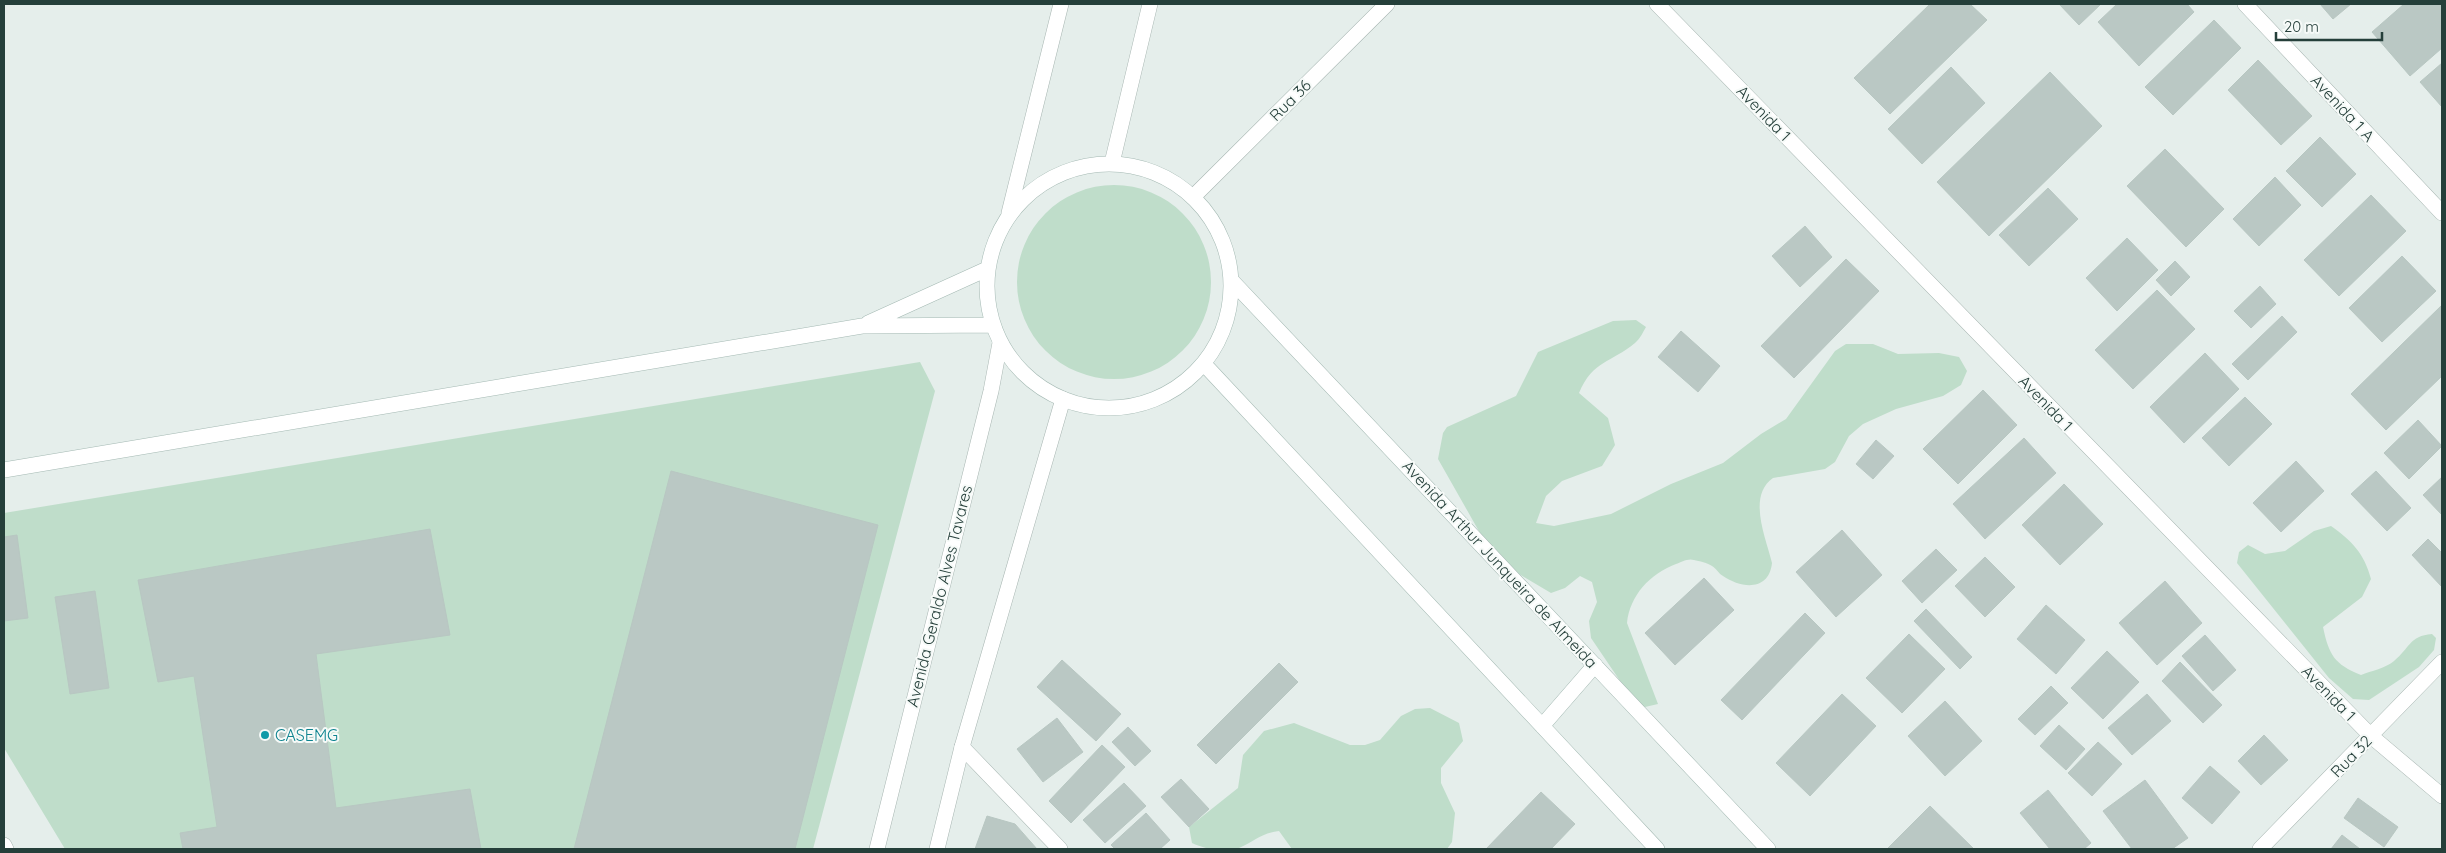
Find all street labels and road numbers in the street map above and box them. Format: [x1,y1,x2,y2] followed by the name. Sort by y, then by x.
[2307,70,2379,146] street label: Avenida 1 A
[1265,75,1315,125] street label: Rua 36
[1733,81,1795,145] street label: Avenida 1
[2015,371,2077,435] street label: Avenida 1
[1398,456,1602,672] street label: Avenida Arthur Junqueira de Almeida
[902,483,976,709] street label: Avenida Geraldo Alves Tavares
[2298,661,2360,725] street label: Avenida 1
[2326,731,2376,781] street label: Rua 32

